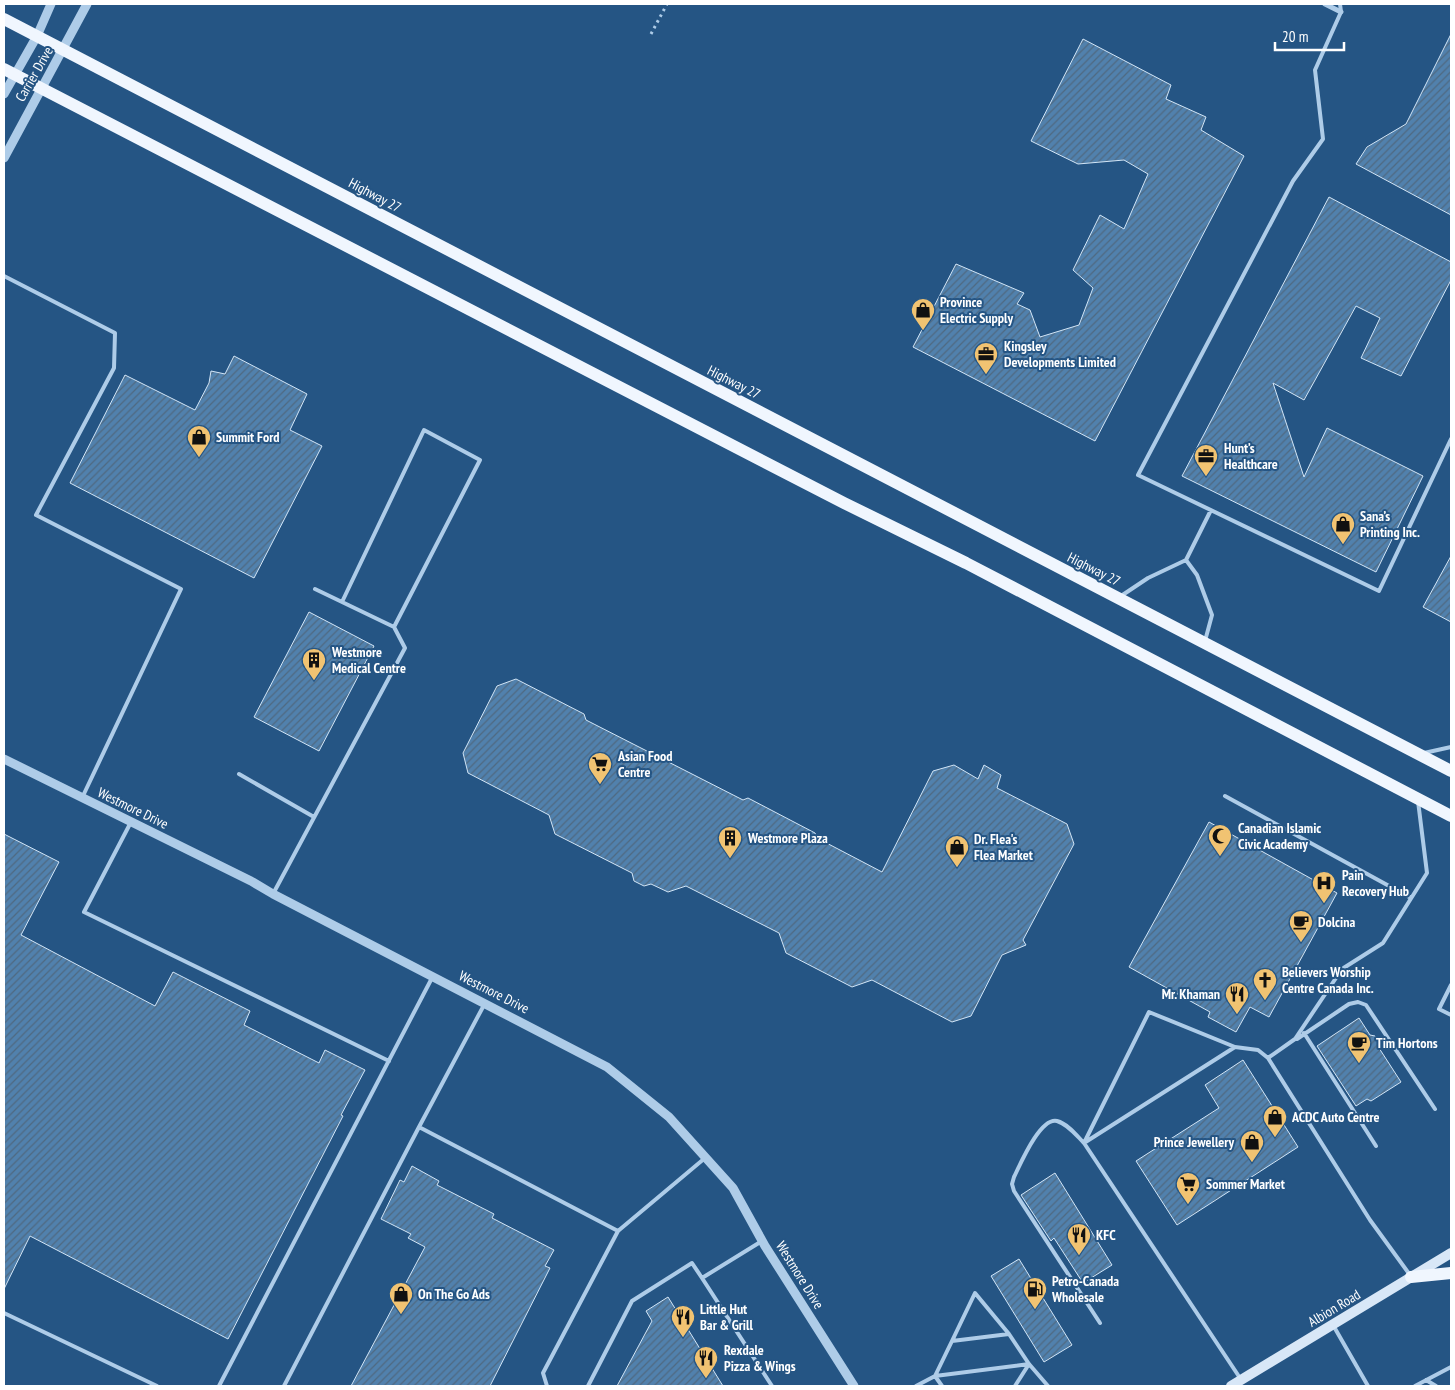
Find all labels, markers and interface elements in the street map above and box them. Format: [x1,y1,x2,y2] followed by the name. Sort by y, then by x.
[1275,20,1344,52] scale bar
[1282,27,1308,46] text: 20 m
[11,43,57,105] street label: Carrier Drive
[346,174,404,216] street label: Highway 27
[940,293,1013,327] place label: Province Electric Supply
[910,297,936,331] shop icon: Province Electric Supply
[1004,337,1116,371] place label: Kingsley Developments Limited
[973,341,999,375] office icon: Kingsley Developments Limited
[704,361,764,403] street label: Highway 27
[186,424,212,458] shop icon: Summit Ford
[216,428,279,446] place label: Summit Ford
[1224,439,1278,473] place label: Hunt’s Healthcare
[1193,443,1219,477] office icon: Hunt’s Healthcare
[1360,507,1420,541] place label: Sana’s Printing Inc.
[1330,511,1356,545] shop icon: Sana’s Printing Inc.
[1064,548,1124,590] street label: Highway 27
[331,643,406,677] place label: Westmore Medical Centre
[301,647,327,681] building icon: Westmore Medical Centre
[617,747,673,781] place label: Asian Food Centre
[587,751,613,785] supermarket icon: Asian Food Centre
[95,783,171,833] street label: Westmore Drive
[1238,819,1321,853] place label: Canadian Islamic Civic Academy
[1207,823,1233,857] mosque icon: Canadian Islamic Civic Academy
[717,825,743,859] building icon: Westmore Plaza
[747,829,828,847] place label: Westmore Plaza
[974,830,1033,864] place label: Dr. Flea's Flea Market
[944,834,970,868] shop icon: Dr. Flea's Flea Market
[1342,866,1409,900] place label: Pain Recovery Hub
[1311,870,1337,904] hospital icon: Pain Recovery Hub
[1288,909,1314,943] cafe icon: Dolcina
[1318,913,1355,931] place label: Dolcina
[1282,963,1374,997] place label: Believers Worship Centre Canada Inc.
[456,967,532,1017] street label: Westmore Drive
[1252,967,1278,1001] church icon: Believers Worship Centre Canada Inc.
[1224,981,1250,1015] restaurant icon: Mr. Khaman
[1162,985,1220,1003] place label: Mr. Khaman
[1346,1030,1372,1064] cafe icon: Tim Hortons
[1376,1034,1438,1052] place label: Tim Hortons
[1262,1104,1288,1138] shop icon: ACDC Auto Centre
[1291,1108,1380,1126] place label: ACDC Auto Centre
[1239,1129,1265,1163] shop icon: Prince Jewellery
[1154,1133,1234,1151] place label: Prince Jewellery
[1175,1171,1201,1205] supermarket icon: Sommer Market
[1206,1175,1285,1193] place label: Sommer Market
[1066,1222,1092,1256] restaurant icon: KFC
[1096,1226,1116,1244] place label: KFC
[772,1238,828,1312] street label: Westmore Drive
[1051,1272,1119,1306] place label: Petro-Canada Wholesale
[1022,1276,1048,1310] fuel station icon: Petro-Canada Wholesale
[388,1281,414,1315] shop icon: On The Go Ads
[418,1285,490,1303] place label: On The Go Ads
[1304,1285,1364,1331] street label: Albion Road
[700,1300,753,1334] place label: Little Hut Bar & Grill
[670,1304,696,1338] restaurant icon: Little Hut Bar & Grill
[724,1341,796,1375] place label: Rexdale Pizza & Wings
[693,1345,719,1379] restaurant icon: Rexdale Pizza & Wings

